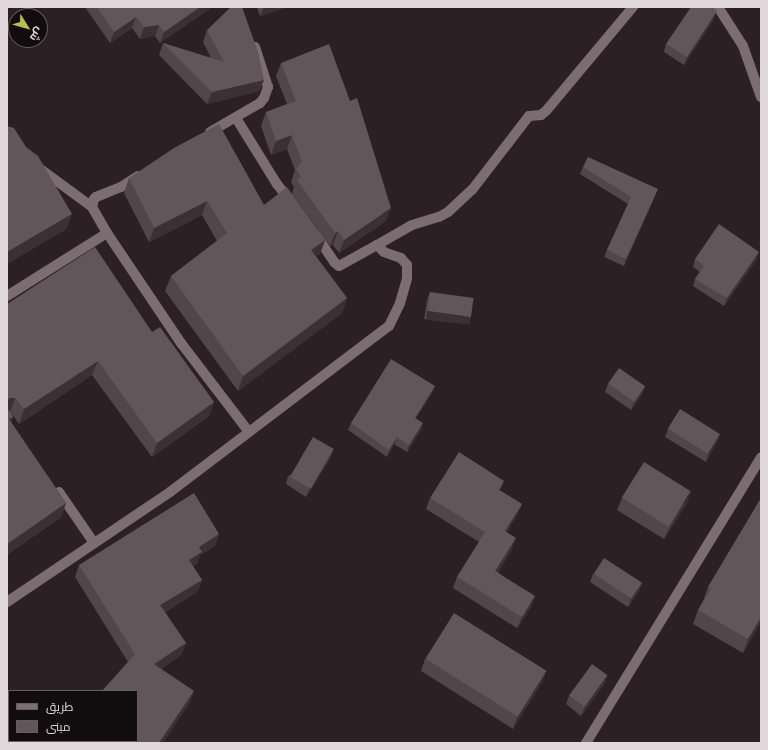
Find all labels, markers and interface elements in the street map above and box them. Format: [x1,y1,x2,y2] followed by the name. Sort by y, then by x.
[8,8,48,48] north arrow
[27,25,47,44] text: ش
[8,690,138,742] legend
[46,699,73,714] text: طريق
[46,719,71,734] text: مبنى

